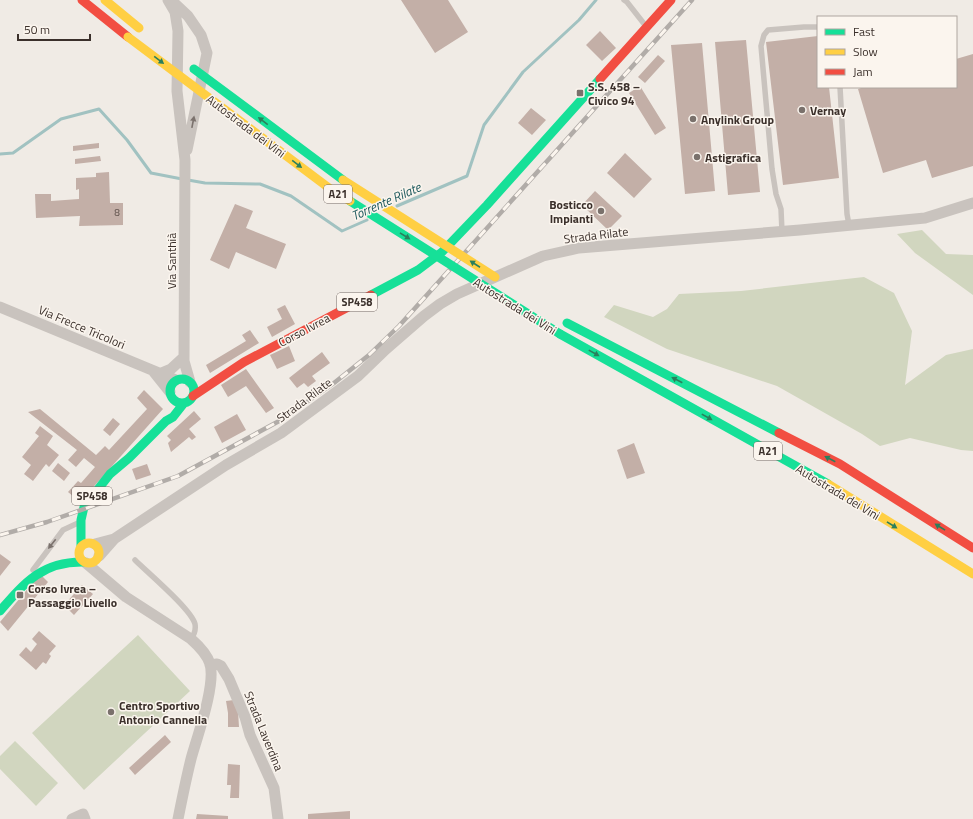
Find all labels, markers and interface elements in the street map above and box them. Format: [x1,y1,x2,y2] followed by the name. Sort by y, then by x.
[18,16,90,42] scale bar
[817,16,957,88] legend
[24,20,50,39] text: 50 m
[853,22,876,41] text: Fast
[853,42,878,61] text: Slow
[154,56,165,65] one-way arrow
[853,62,873,81] text: Jam
[588,77,640,110] place label: S.S. 458 – Civico 94
[575,88,585,98] marker: S.S. 458 – Civico 94
[202,90,290,162] street label: Autostrada dei Vini
[810,101,846,120] place label: Vernay
[797,105,807,115] marker: Vernay
[701,110,774,129] place label: Anylink Group
[688,114,698,124] marker: Anylink Group
[190,116,196,128] one-way arrow
[258,117,269,125] one-way arrow
[705,148,761,167] place label: Astigrafica
[692,152,702,162] marker: Astigrafica
[292,160,302,168] one-way arrow
[348,176,425,225] water label: Torrente Rilate
[324,185,352,203] road number: A21
[549,195,593,228] place label: Bosticco Impianti
[114,205,120,220] house number: 8
[596,206,606,216] marker: Bosticco Impianti
[563,222,629,248] street label: Strada Rilate
[400,232,410,240] one-way arrow
[162,233,181,289] street label: Via Santhià
[470,260,481,268] one-way arrow
[470,273,560,339] street label: Autostrada dei Vini
[337,293,377,311] road number: SP458
[36,300,128,354] street label: Via Frecce Tricolori
[275,308,333,352] street label: Corso Ivrea
[588,350,600,357] one-way arrow
[272,373,336,427] street label: Strada Rilate
[671,376,683,383] one-way arrow
[701,414,713,420] one-way arrow
[754,442,782,460] road number: A21
[824,455,835,462] one-way arrow
[792,459,884,525] street label: Autostrada dei Vini
[72,487,112,505] road number: SP458
[886,521,898,528] one-way arrow
[935,523,945,531] one-way arrow
[48,538,56,549] one-way arrow
[28,579,117,612] place label: Corso Ivrea – Passaggio Livello
[15,590,25,600] marker: Corso Ivrea – Passaggio Livello
[239,688,289,774] street label: Strada Laverdina
[119,696,207,729] place label: Centro Sportivo Antonio Cannella
[106,707,116,717] marker: Centro Sportivo Antonio Cannella

